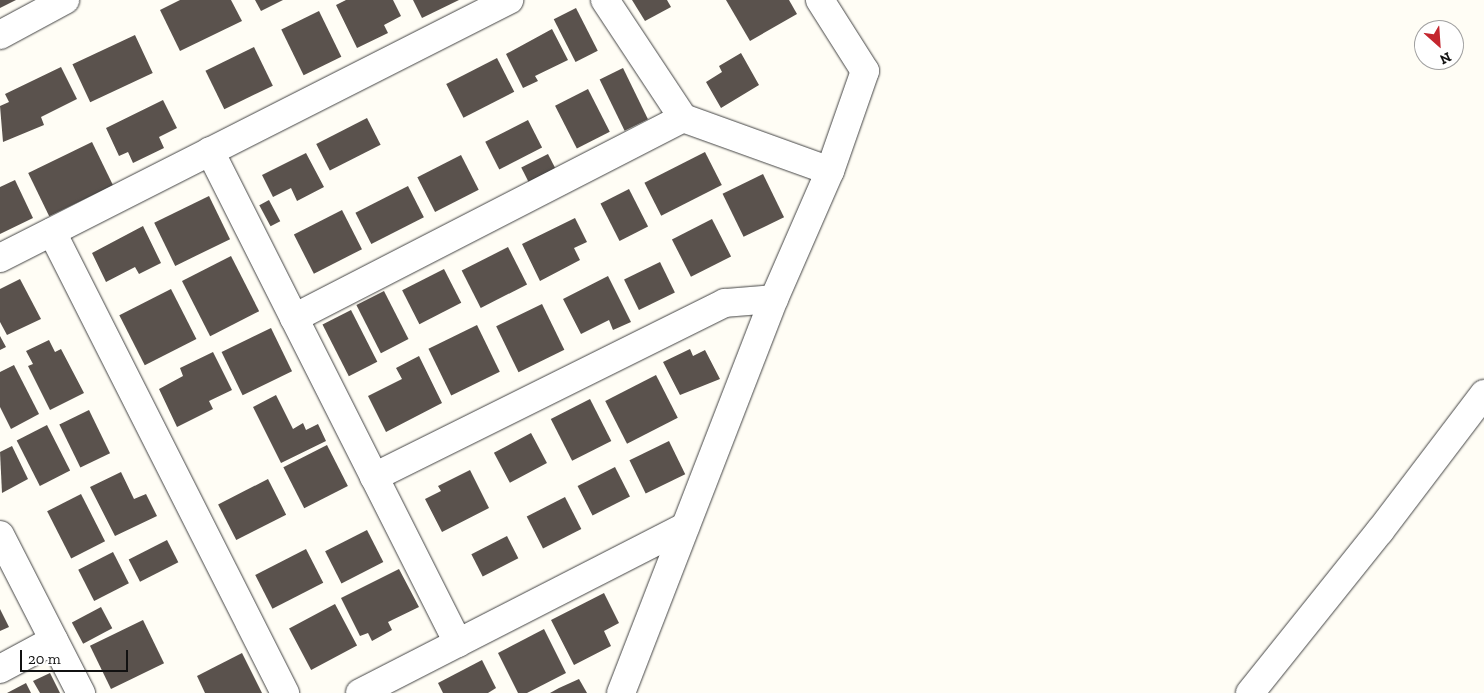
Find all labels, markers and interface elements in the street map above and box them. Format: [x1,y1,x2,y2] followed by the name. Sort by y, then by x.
[1414,20,1464,70] north arrow
[1437,48,1454,68] text: N
[22,640,130,672] scale bar
[28,650,61,668] text: 20 m

